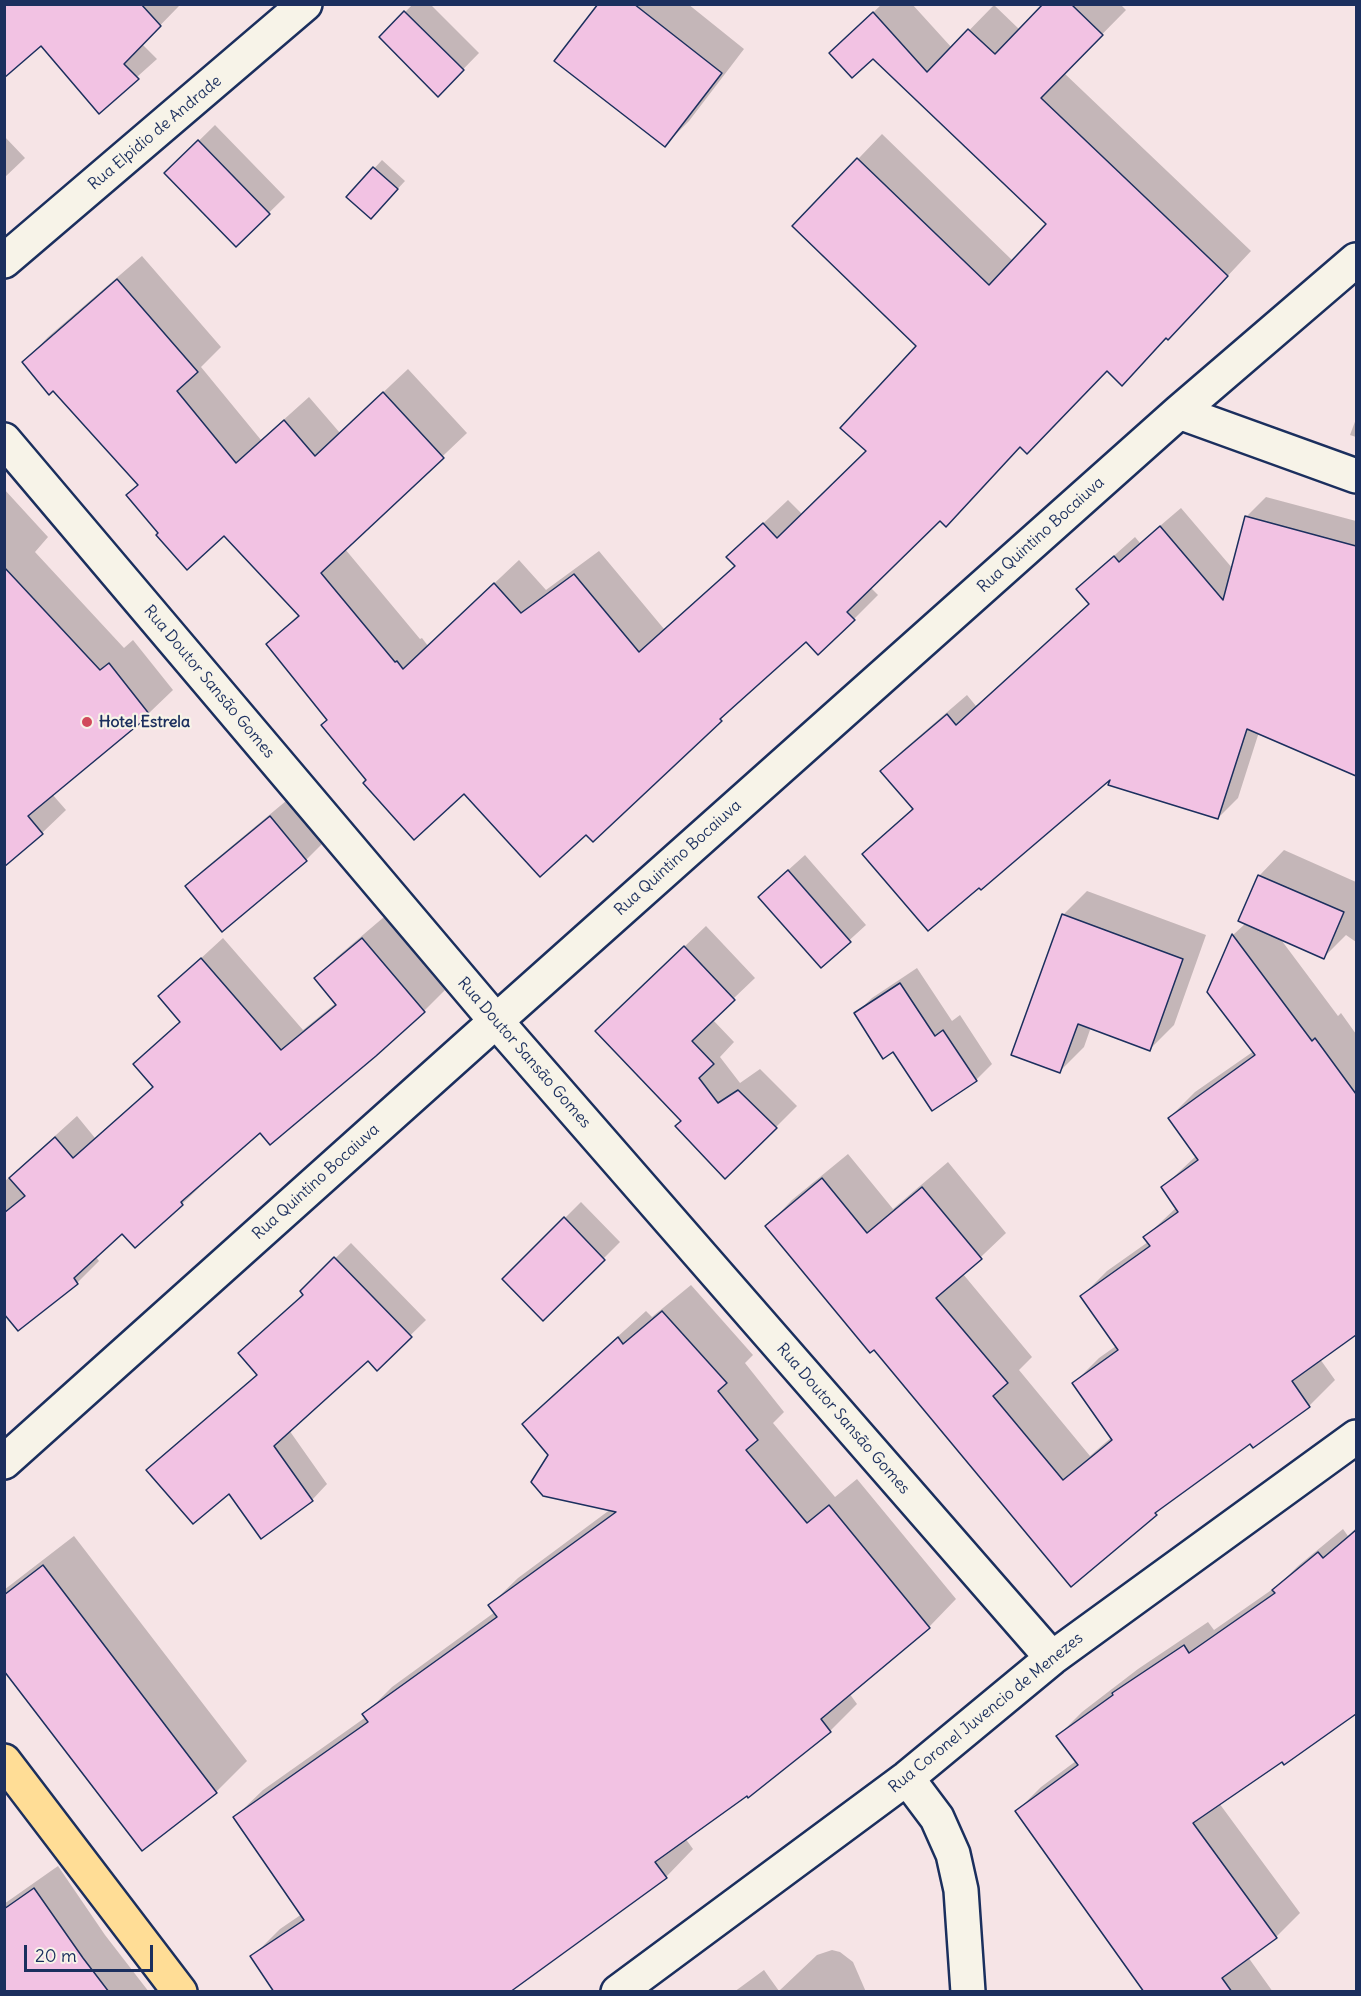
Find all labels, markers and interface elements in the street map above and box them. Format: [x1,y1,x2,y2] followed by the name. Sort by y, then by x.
[85,72,225,194] street label: Rua Elpidio de Andrade
[974,473,1108,597] street label: Rua Quintino Bocaiuva
[139,602,279,762] street label: Rua Doutor Sansão Gomes
[99,712,190,732] place label: Hotel Estrela
[80,715,94,729] marker: Hotel Estrela
[611,796,745,920] street label: Rua Quintino Bocaiuva
[453,974,595,1132] street label: Rua Doutor Sansão Gomes
[249,1120,383,1244] street label: Rua Quintino Bocaiuva
[772,1340,914,1498] street label: Rua Doutor Sansão Gomes
[885,1629,1087,1797] street label: Rua Coronel Juvencio de Menezes
[27,1933,156,1971] scale bar
[35,1944,77,1967] text: 20 m

